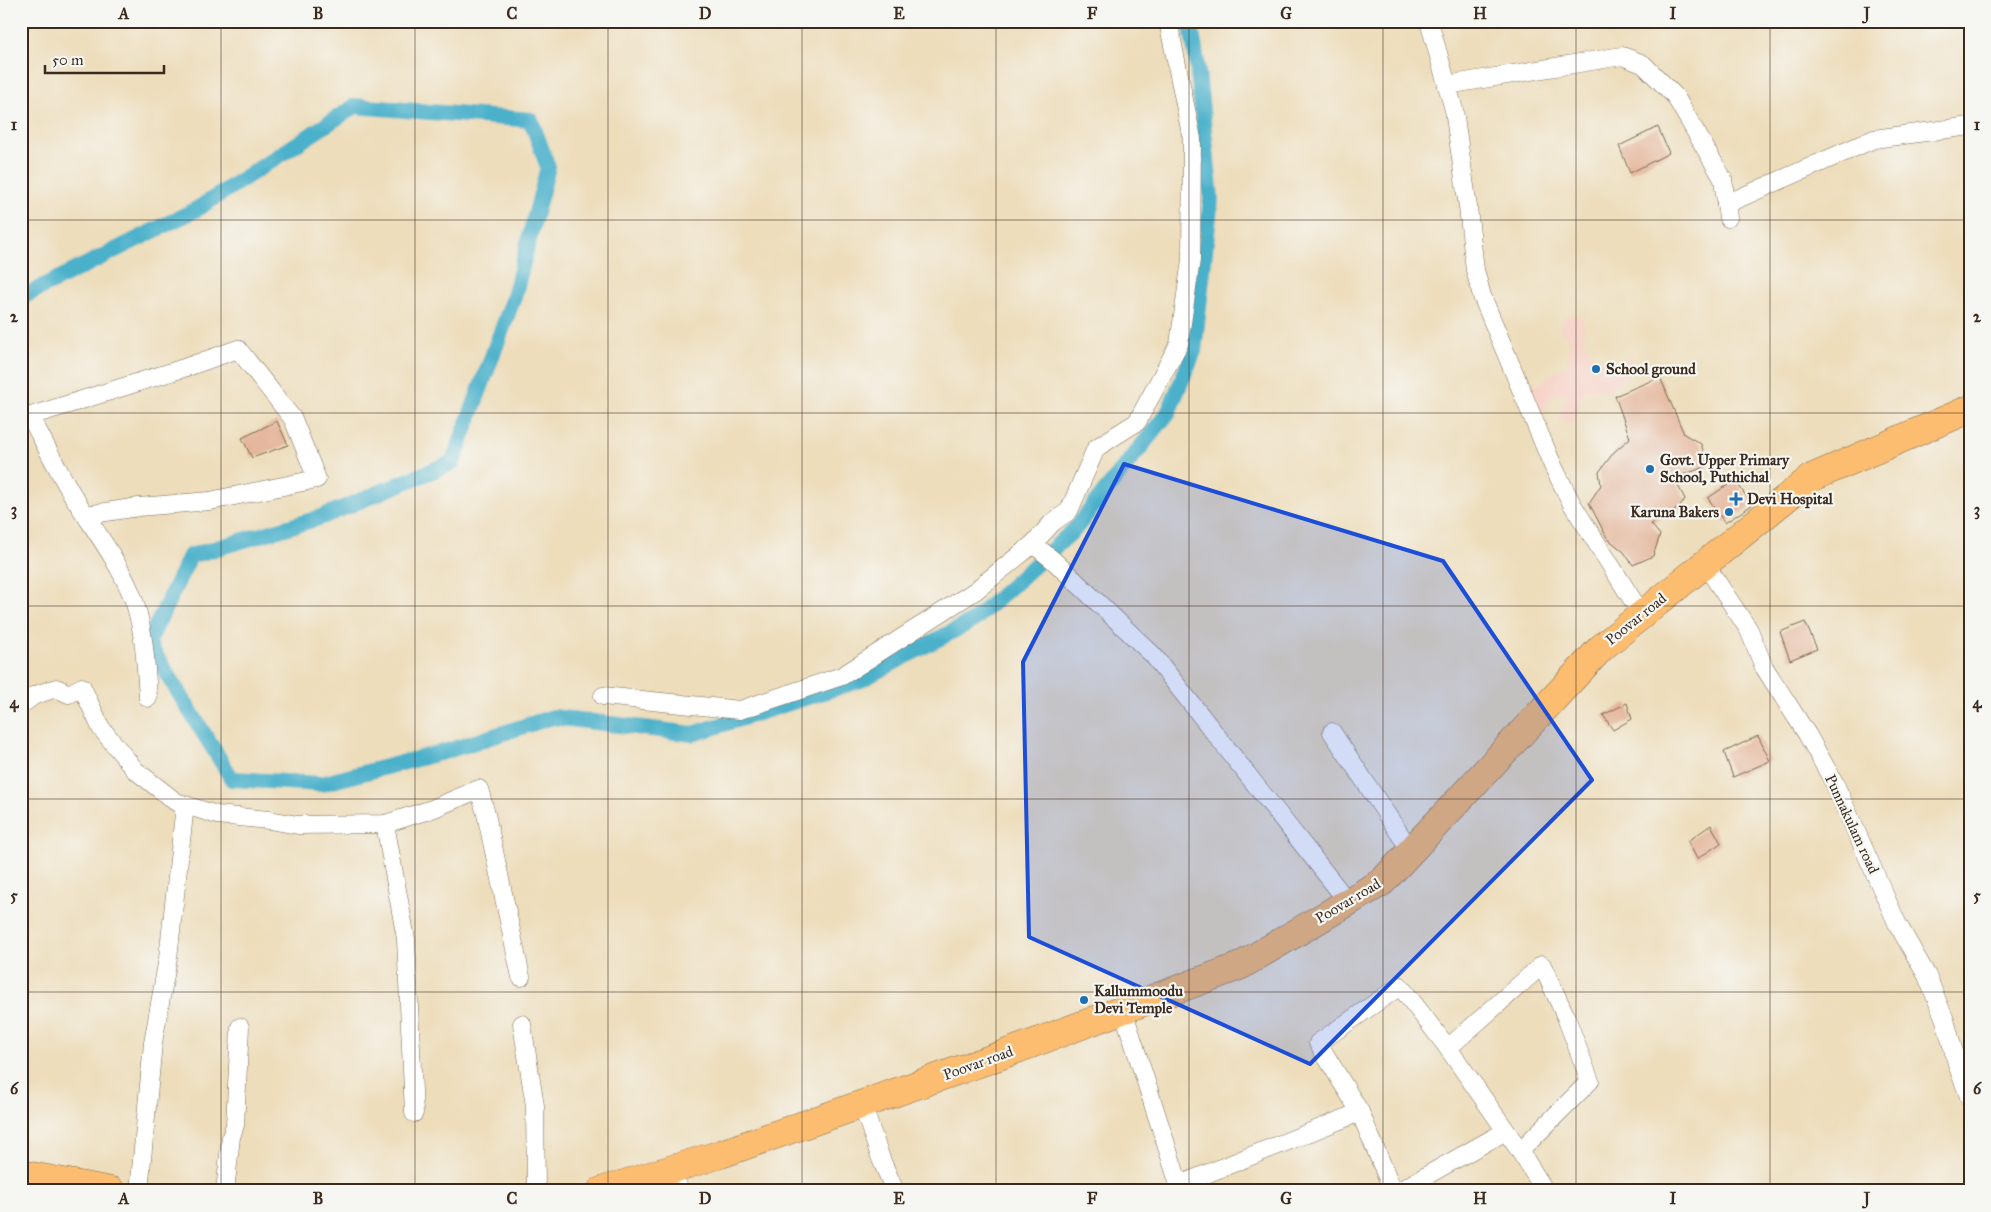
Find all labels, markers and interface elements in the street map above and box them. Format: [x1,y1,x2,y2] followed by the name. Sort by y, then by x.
[118,4,130,23] text: A
[313,4,323,23] text: B
[507,4,518,23] text: C
[699,4,712,23] text: D
[893,4,905,23] text: E
[1087,4,1098,23] text: F
[1280,4,1292,23] text: G
[1473,4,1487,23] text: H
[1670,4,1677,23] text: I
[1862,4,1871,24] text: J
[45,42,164,74] scale bar
[52,51,84,69] text: 50 m
[11,115,18,134] text: 1
[1974,115,1981,134] text: 1
[10,307,19,326] text: 2
[1973,307,1982,326] text: 2
[1606,360,1696,379] place label: School ground
[1590,363,1602,375] marker: School ground
[1660,451,1790,486] place label: Govt. Upper Primary School, Puthichal
[1644,463,1656,475] marker: Govt. Upper Primary School, Puthichal
[1747,490,1834,509] place label: Devi Hospital
[1729,492,1743,506] marker: Devi Hospital
[11,500,17,520] text: 3
[1974,500,1980,520] text: 3
[1630,503,1720,521] place label: Karuna Bakers
[1723,506,1735,518] marker: Karuna Bakers
[1602,589,1670,649] street label: Poovar road
[10,693,20,713] text: 4
[1973,693,1983,713] text: 4
[1821,772,1883,877] street label: Punnakulam road
[1312,874,1384,927] street label: Poovar road
[10,886,18,905] text: 5
[1973,886,1981,905] text: 5
[1094,982,1183,1018] place label: Kallummoodu Devi Temple
[1078,994,1090,1006] marker: Kallummoodu Devi Temple
[941,1042,1016,1084] street label: Poovar road
[10,1079,19,1098] text: 6
[1973,1079,1982,1098] text: 6
[118,1189,130,1208] text: A
[313,1189,323,1208] text: B
[507,1189,518,1208] text: C
[699,1189,712,1208] text: D
[893,1189,905,1208] text: E
[1087,1189,1098,1208] text: F
[1280,1189,1292,1208] text: G
[1473,1189,1487,1208] text: H
[1670,1189,1677,1208] text: I
[1862,1189,1871,1209] text: J

